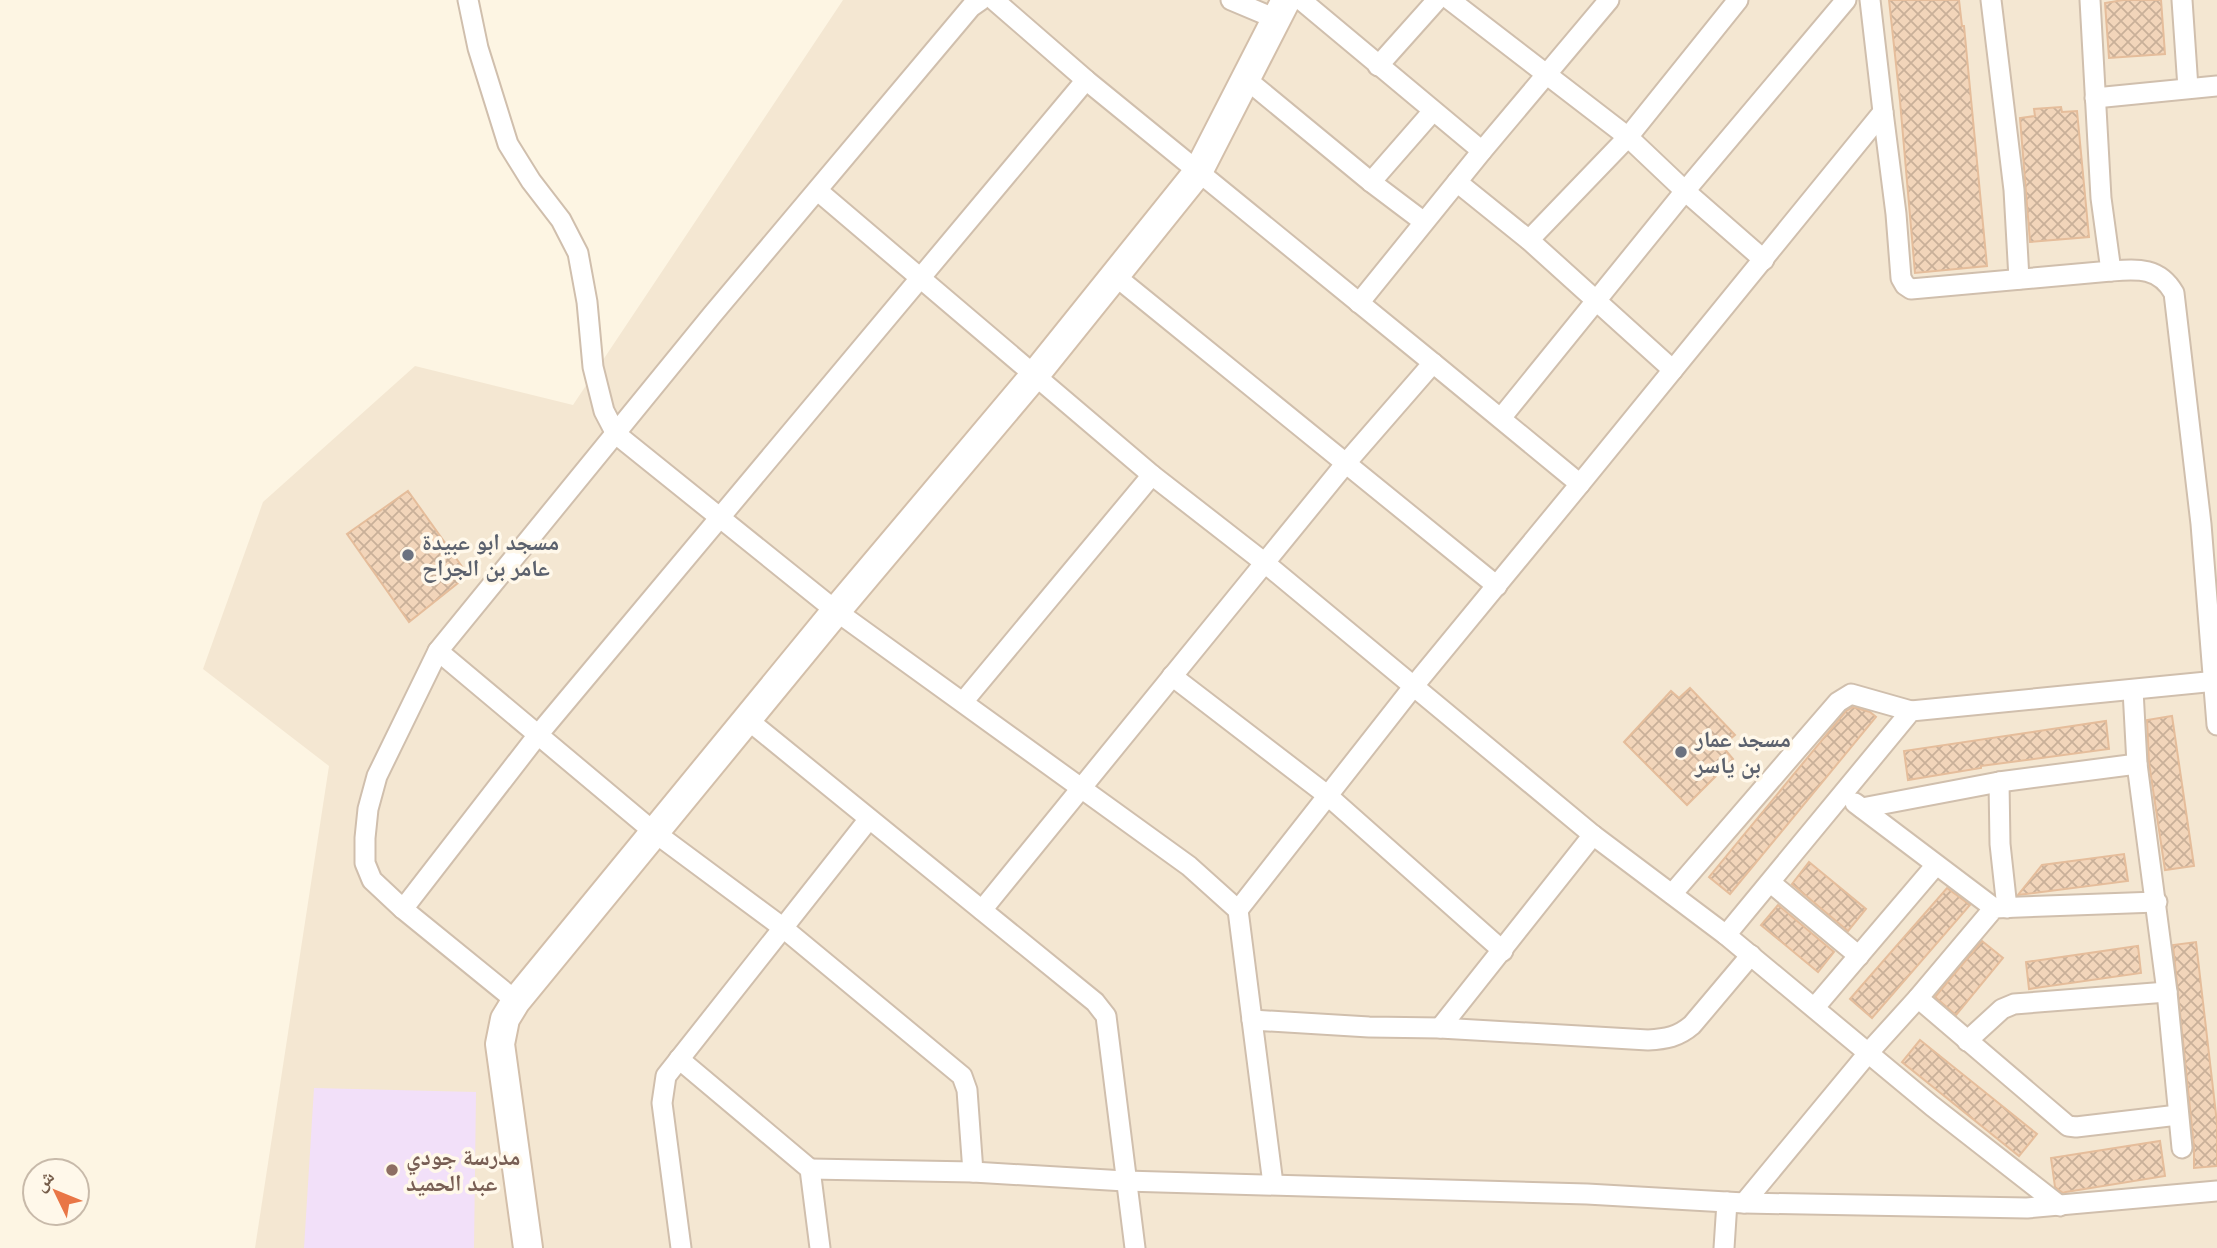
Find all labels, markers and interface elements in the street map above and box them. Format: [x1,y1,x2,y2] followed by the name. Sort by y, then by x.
[422,525,559,583] place label: مسجد ابو عبيدة عامر بن الجراح
[400,547,416,563] marker: مسجد ابو عبيدة عامر بن الجراح
[1694,722,1791,780] place label: مسجد عمار بن ياسر
[1673,744,1689,760] marker: مسجد عمار بن ياسر
[406,1140,520,1198] place label: مدرسة جودي عبد الحميد
[21,1157,91,1227] north arrow
[384,1162,400,1178] marker: مدرسة جودي عبد الحميد
[27,1164,60,1197] text: ش

